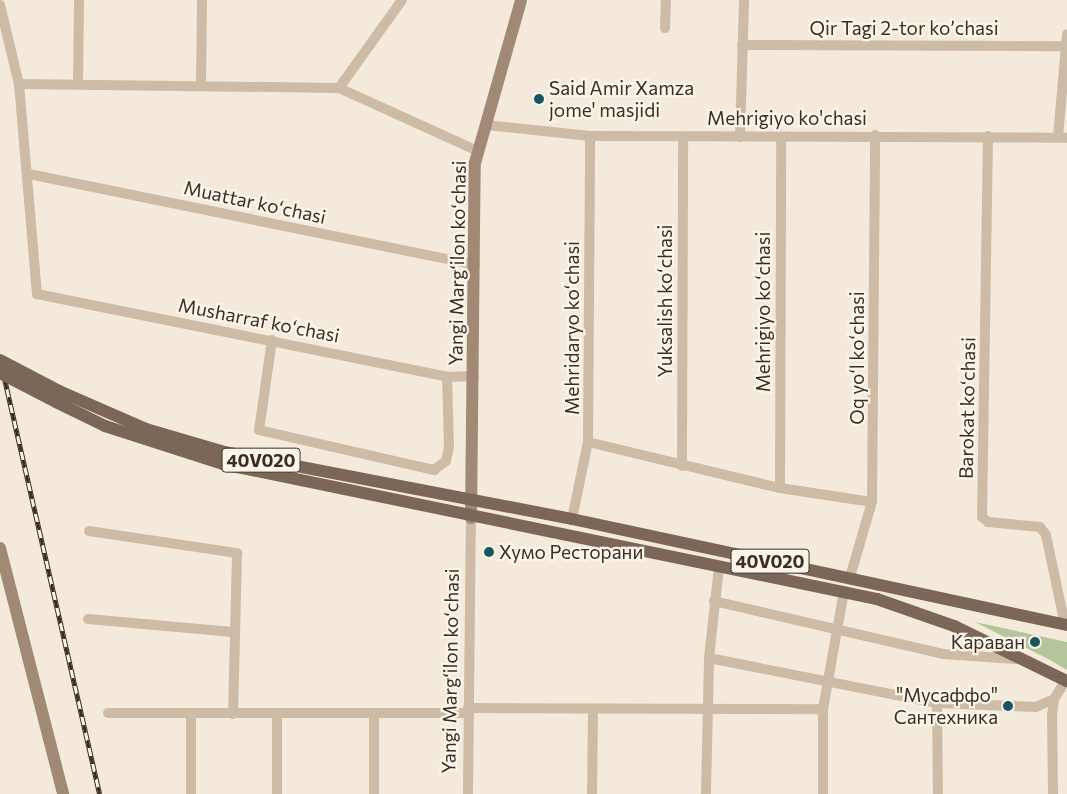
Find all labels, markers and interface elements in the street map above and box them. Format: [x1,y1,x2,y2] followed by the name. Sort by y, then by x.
[809,17,999,39] street label: Qir Tagi 2-tor koʼchasi
[549,77,694,121] place label: Said Amir Xamza jome' masjidi
[533,93,545,105] marker: Said Amir Xamza jome' masjidi
[707,107,867,129] street label: Mehrigiyo ko'chasi
[444,160,470,366] street label: Yangi Margʻilon koʻchasi
[182,176,328,228] street label: Muattar koʻchasi
[654,225,676,377] street label: Yuksalish koʻchasi
[752,232,774,392] street label: Mehrigiyo koʻchasi
[561,241,583,415] street label: Mehridaryo koʻchasi
[846,291,868,425] street label: Oq yoʻl koʻchasi
[177,293,341,347] street label: Musharraf koʻchasi
[954,337,980,479] street label: Barokat koʻchasi
[221,444,301,476] road number: 40V020
[499,541,643,563] place label: Хумо Ресторани
[483,546,495,558] marker: Хумо Ресторани
[730,546,810,576] road number: 40V020
[437,568,463,774] street label: Yangi Margʻilon koʻchasi
[951,631,1025,653] place label: Караван
[1029,636,1041,648] marker: Караван
[894,684,998,728] place label: "Мусаффо" Сантехника
[1002,700,1014,712] marker: "Мусаффо" Сантехника

